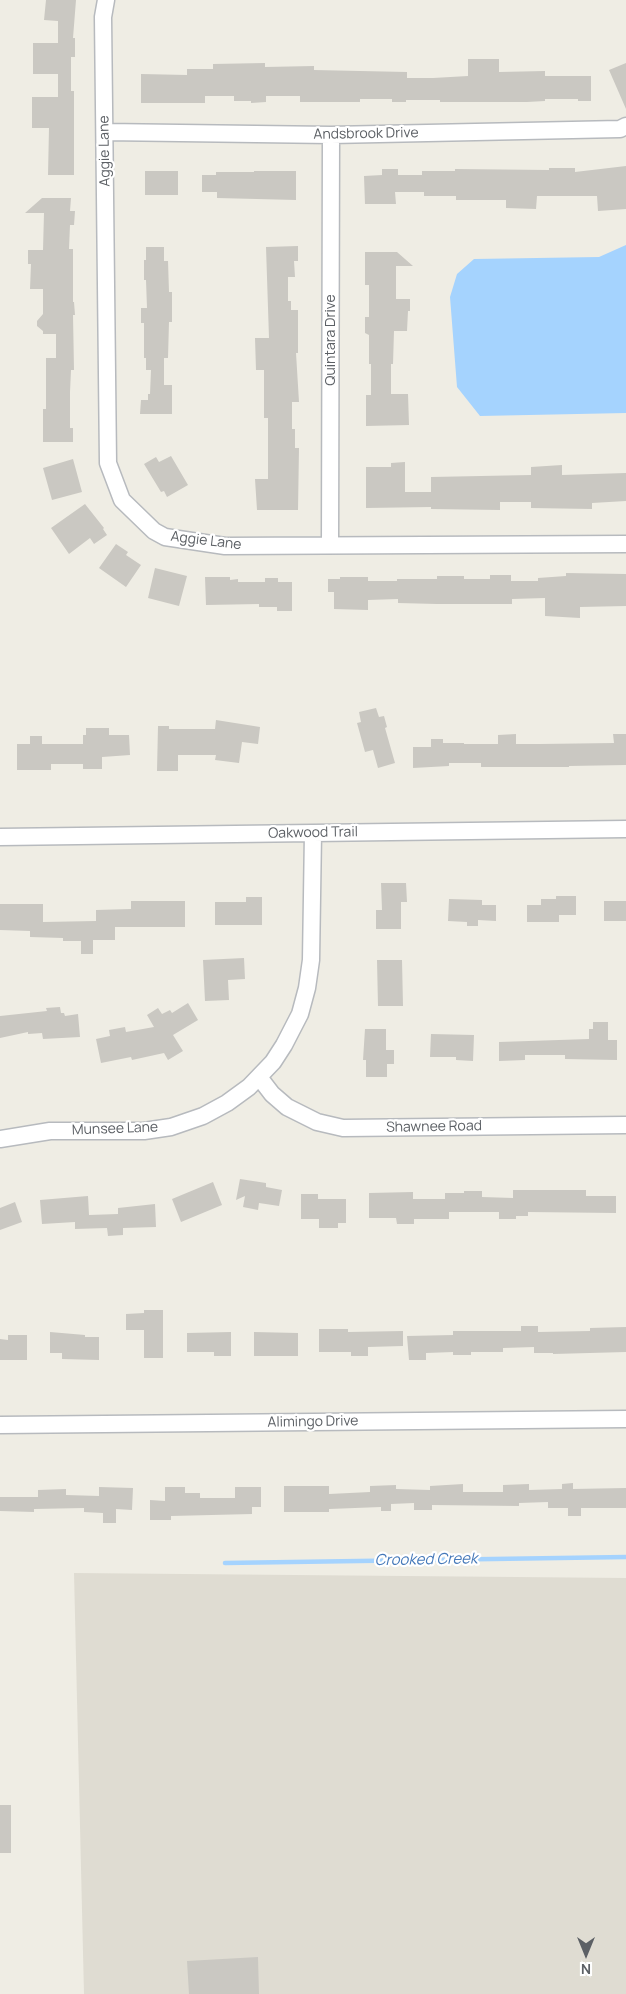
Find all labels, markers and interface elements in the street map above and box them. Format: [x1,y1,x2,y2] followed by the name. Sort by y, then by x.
[96,115,114,187] street label: Aggie Lane
[313,125,419,143] street label: Andsbrook Drive
[323,294,339,386] street label: Quintara Drive
[170,528,242,554] street label: Aggie Lane
[268,824,358,842] street label: Oakwood Trail
[386,1118,482,1136] street label: Shawnee Road
[72,1119,158,1139] street label: Munsee Lane
[267,1413,359,1431] street label: Alimingo Drive
[375,1550,477,1570] water label: Crooked Creek
[561,1929,611,1979] north arrow
[581,1960,591,1979] text: N

